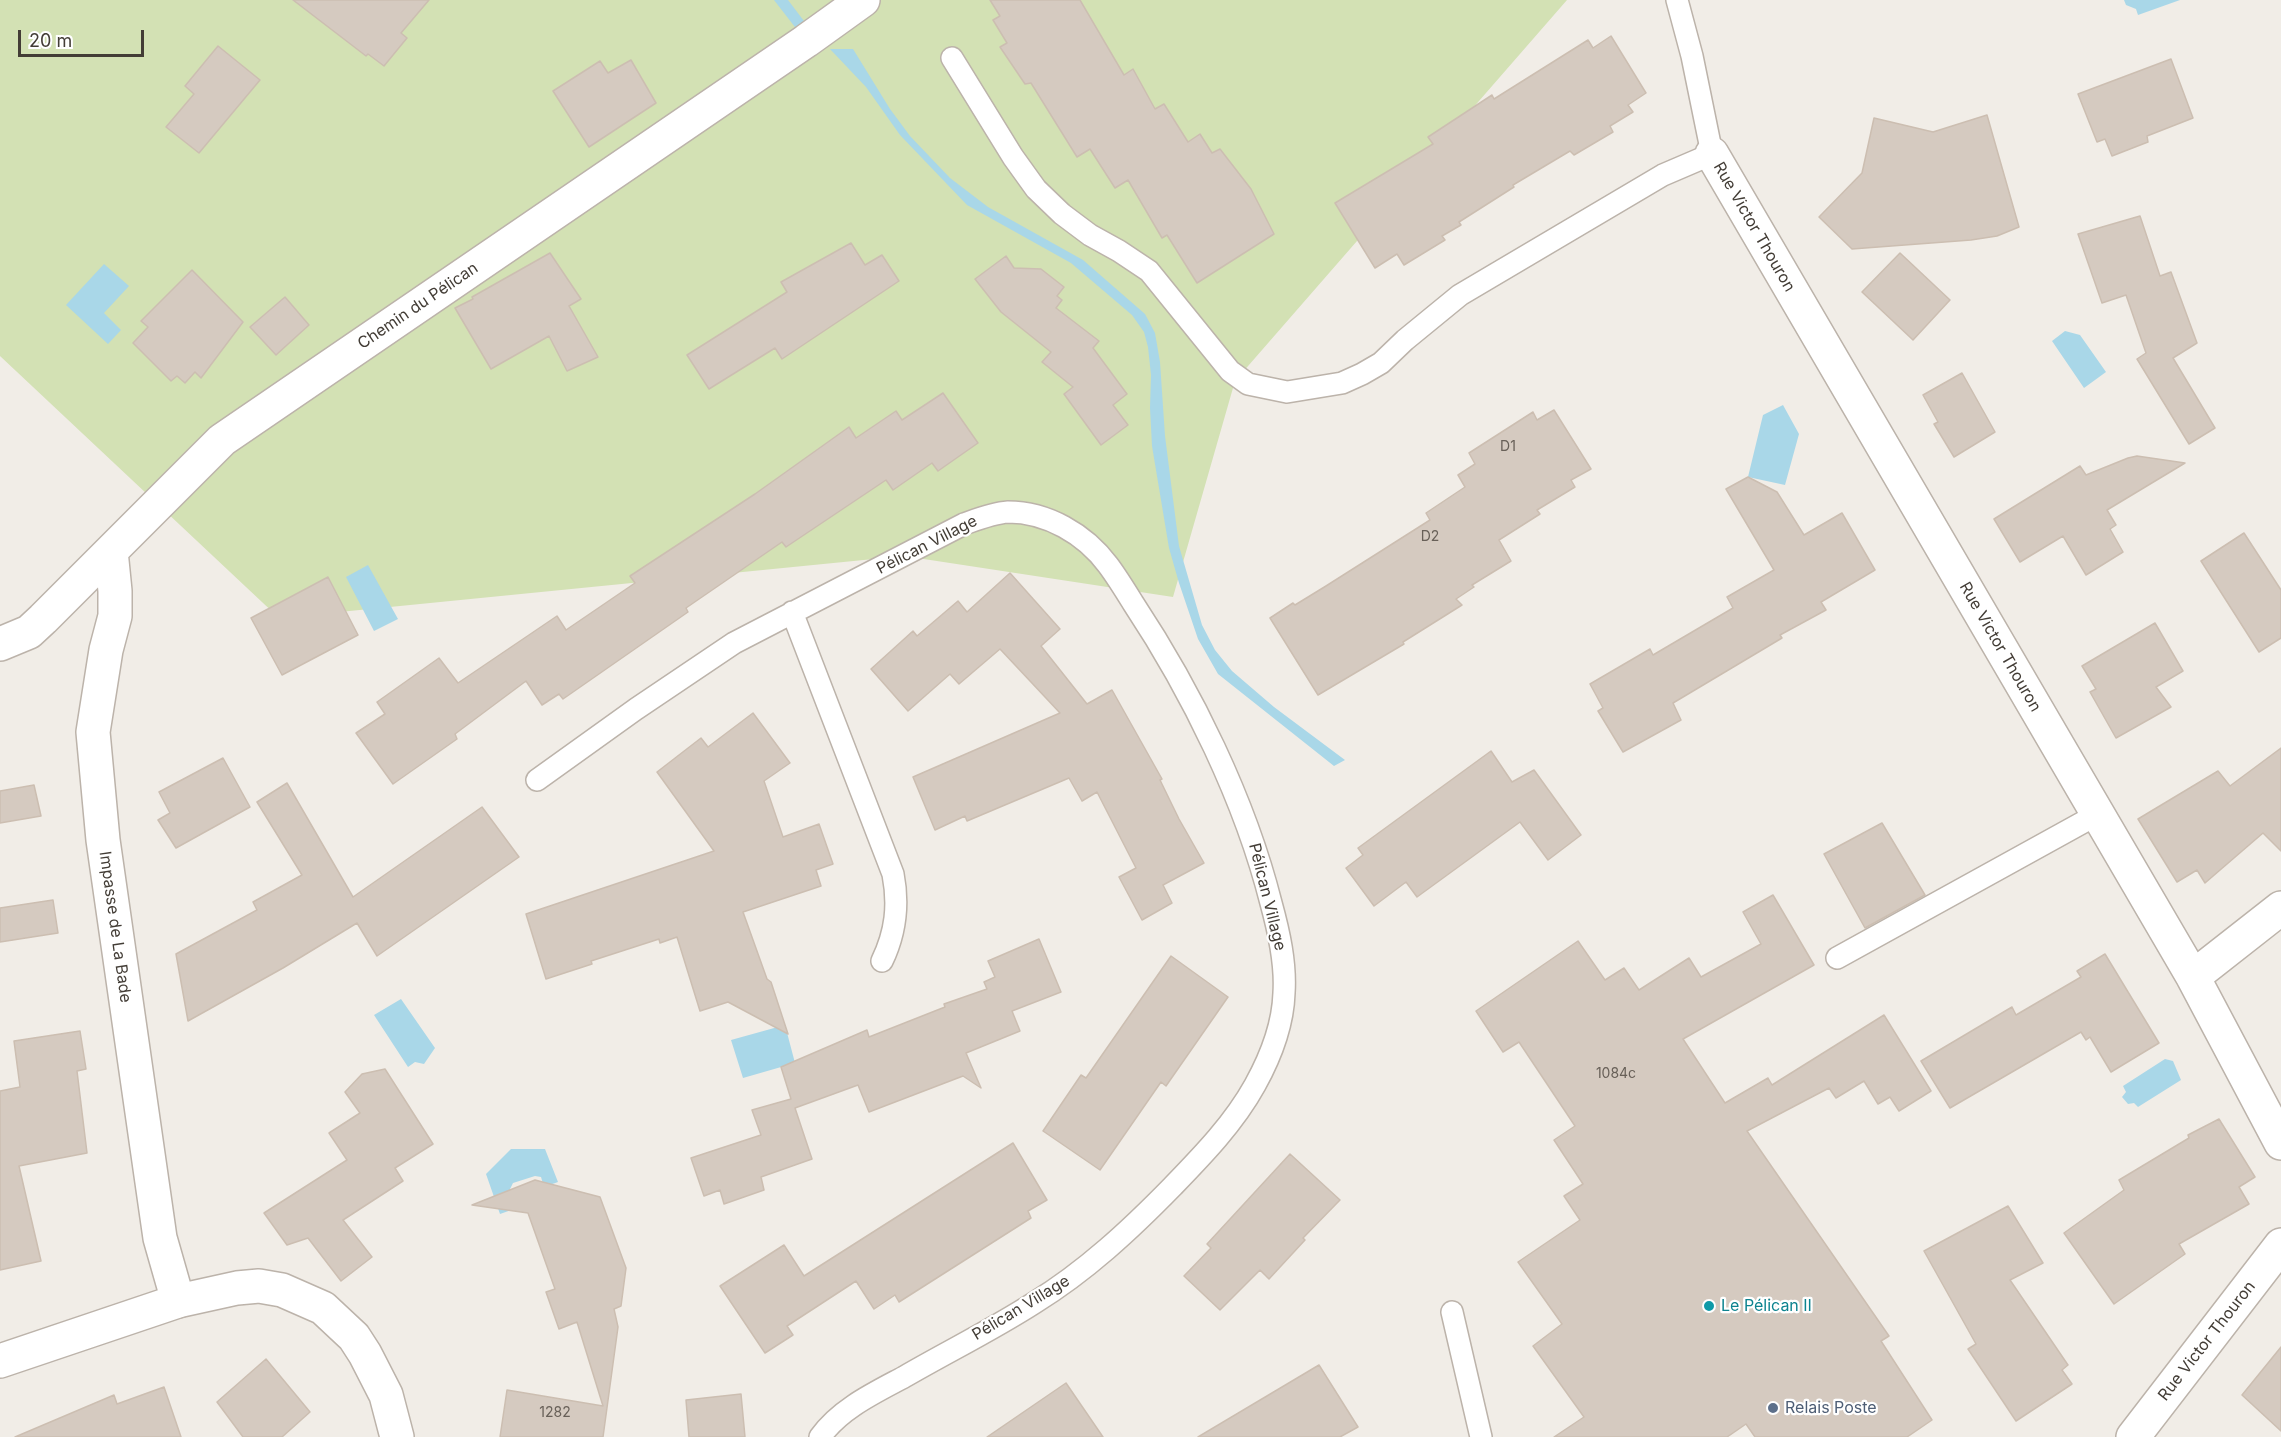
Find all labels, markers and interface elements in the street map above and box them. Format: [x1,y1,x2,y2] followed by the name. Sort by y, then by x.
[21,18,147,56] scale bar
[29,30,72,51] text: 20 m
[1709,159,1799,295] street label: Rue Victor Thouron
[354,259,482,353] street label: Chemin du Pélican
[1500,439,1516,455] house number: D1
[874,511,980,579] street label: Pélican Village
[1421,529,1439,545] house number: D2
[1955,579,2045,715] street label: Rue Victor Thouron
[1244,841,1290,953] street label: Pélican Village
[95,850,135,1004] street label: Impasse de La Bade
[1596,1066,1636,1082] house number: 1084c
[969,1271,1073,1345] street label: Pélican Village
[2154,1277,2260,1405] street label: Rue Victor Thouron
[1721,1296,1812,1316] place label: Le Pélican II
[1702,1299,1716,1313] marker: Le Pélican II
[1785,1398,1877,1418] place label: Relais Poste
[1766,1401,1780,1415] marker: Relais Poste
[539,1405,571,1421] house number: 1282

